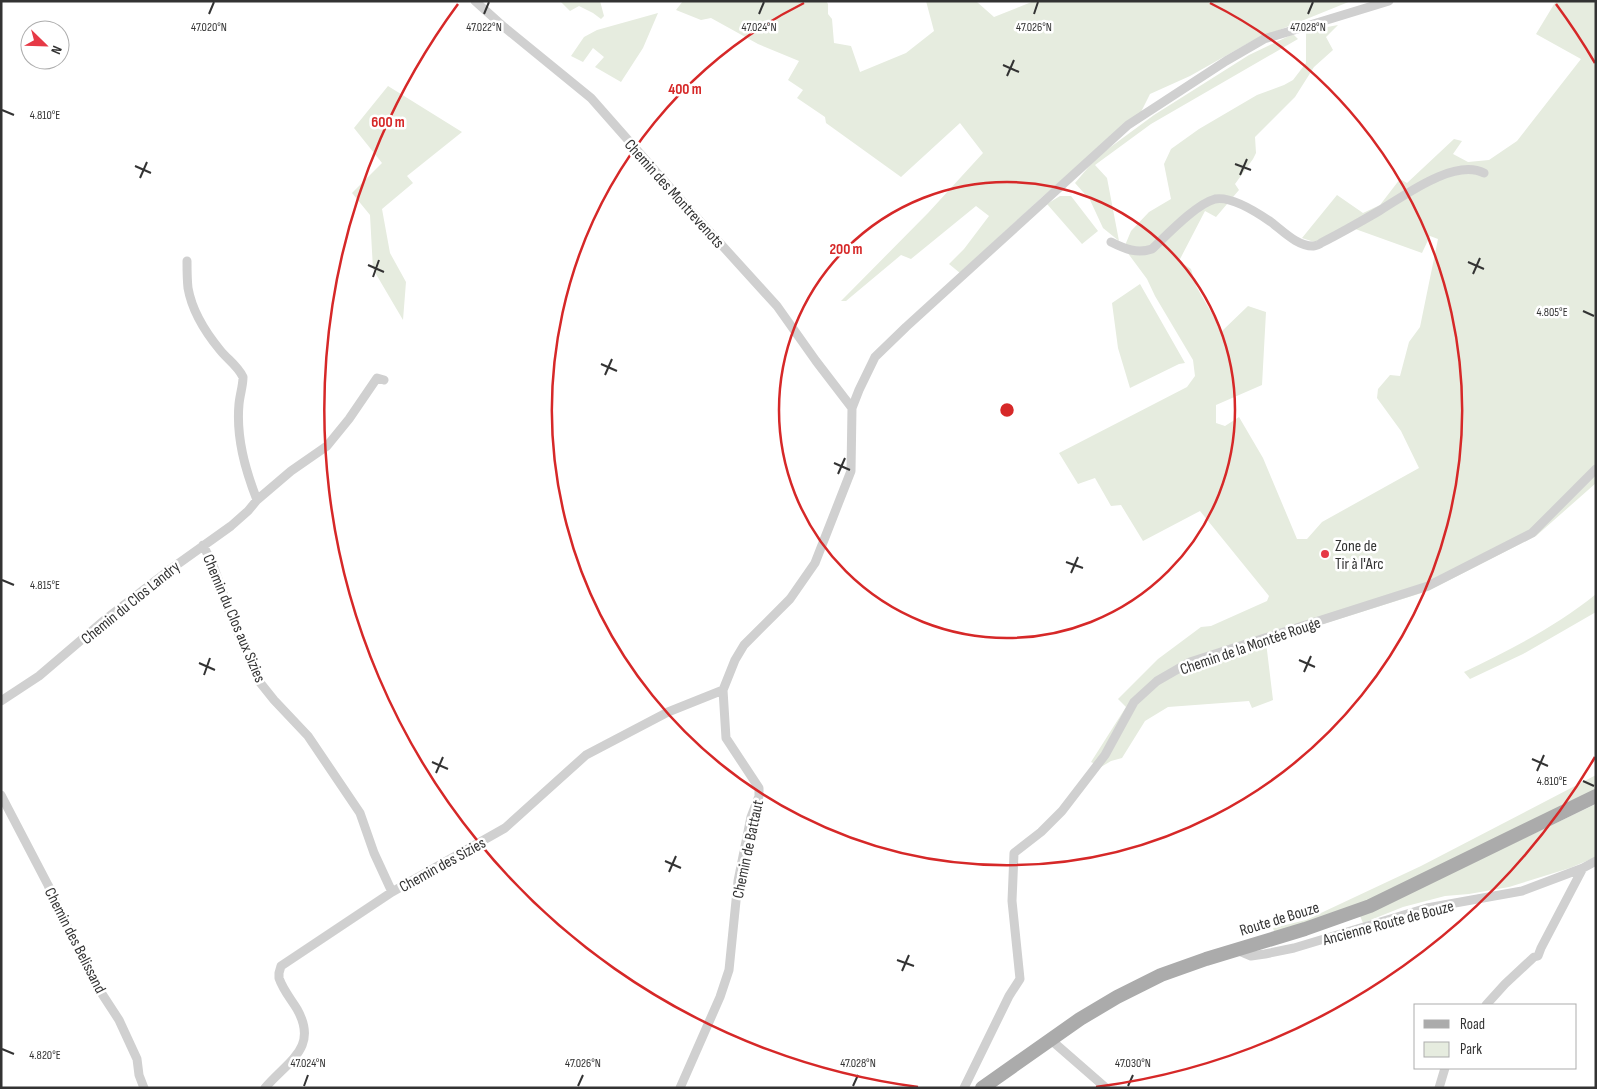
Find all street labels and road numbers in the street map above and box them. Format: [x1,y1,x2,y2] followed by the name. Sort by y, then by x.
[620,136,728,253] street label: Chemin des Montrevenots
[198,552,269,686] street label: Chemin du Clos aux Sizies
[78,557,184,649] street label: Chemin du Clos Landry
[1178,613,1323,679] street label: Chemin de la Montée Rouge
[729,798,768,900] street label: Chemin de Battaut
[396,834,489,897] street label: Chemin des Sizies
[40,885,109,997] street label: Chemin des Belissand
[1320,897,1456,950] street label: Ancienne Route de Bouze
[1237,898,1322,941] street label: Route de Bouze

